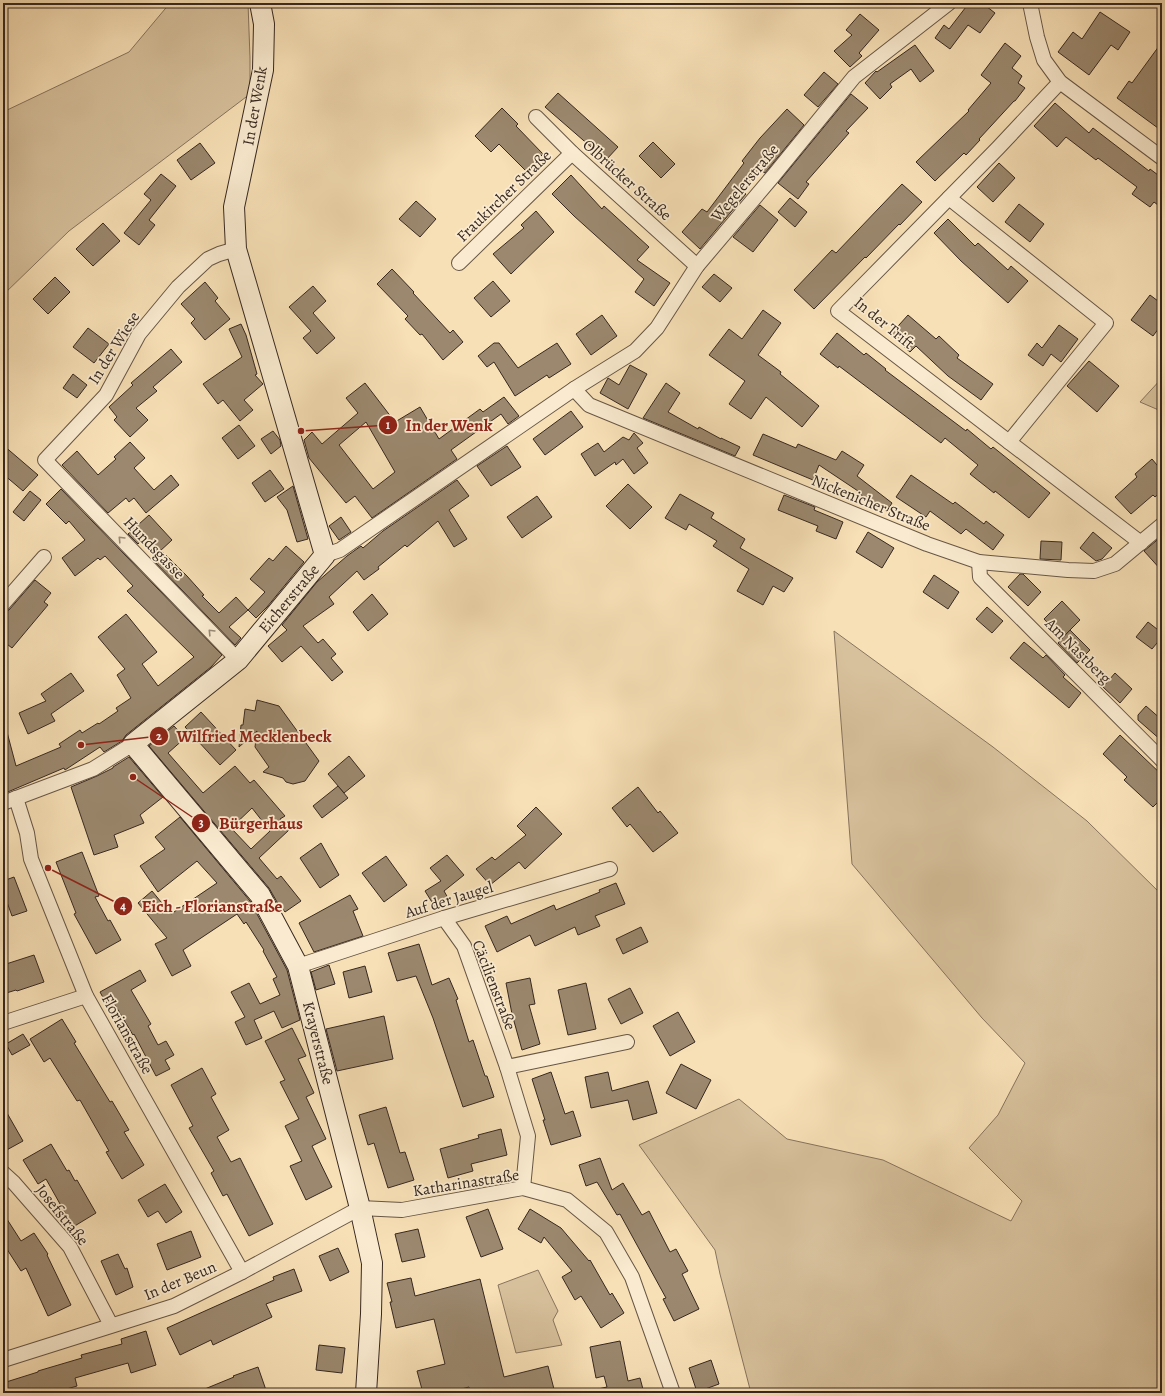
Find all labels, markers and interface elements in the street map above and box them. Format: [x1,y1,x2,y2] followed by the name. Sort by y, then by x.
[237,65,273,147] street label: In der Wenk
[578,134,676,226] street label: Olbrücker Straße
[705,140,784,227] street label: Wegelerstraße
[452,145,556,247] street label: Fraukircher Straße
[849,292,919,354] street label: In der Trift
[83,307,145,389] street label: In der Wiese
[378,410,500,439] callout: In der Wenk
[406,414,493,437] text: In der Wenk
[386,417,391,433] text: 1
[808,469,934,537] street label: Nickenicher Straße
[118,512,190,584] street label: Hundsgasse
[118,536,125,544] one-way arrow
[254,560,324,638] street label: Eicherstraße
[1039,612,1116,689] street label: Am Nastberg
[208,629,216,637] one-way arrow
[149,721,340,750] callout: Wilfried Mecklenbeck
[175,725,332,748] text: Wilfried Mecklenbeck
[156,728,162,744] text: 2
[191,808,311,837] callout: Bürgerhaus
[219,812,303,835] text: Bürgerhaus
[198,815,204,831] text: 3
[401,876,496,924] street label: Auf der Jaugel
[113,892,290,921] callout: Eich - Florianstraße
[142,895,283,918] text: Eich - Florianstraße
[120,898,126,914] text: 4
[467,937,521,1033] street label: Cäcilienstraße
[96,990,158,1078] street label: Florianstraße
[297,999,339,1087] street label: Krayerstraße
[411,1164,521,1202] street label: Katharinastraße
[30,1180,94,1250] street label: Josefstraße
[140,1256,220,1306] street label: In der Beun

